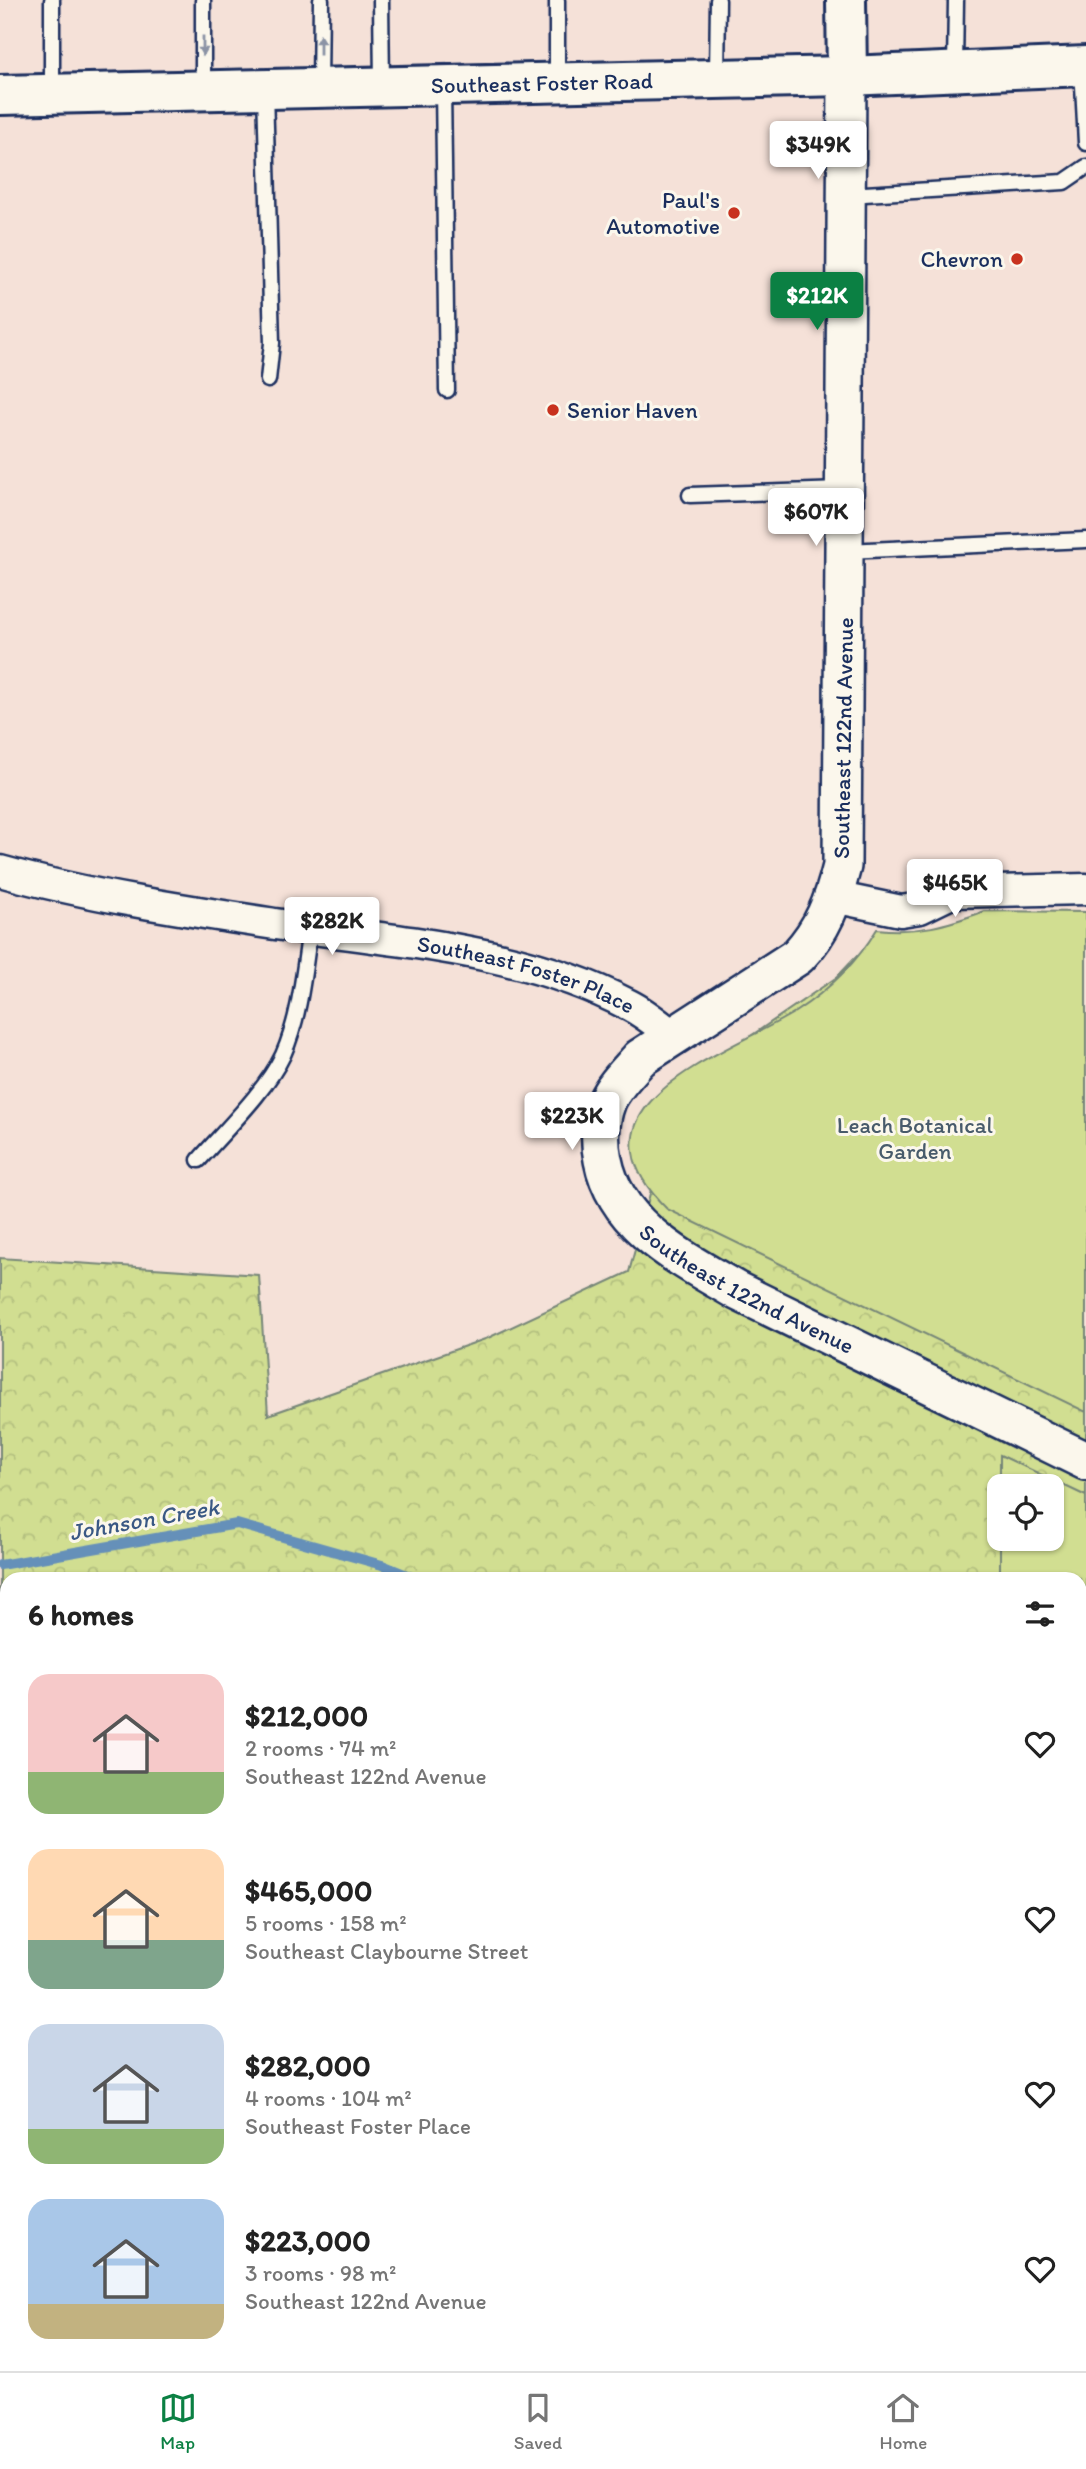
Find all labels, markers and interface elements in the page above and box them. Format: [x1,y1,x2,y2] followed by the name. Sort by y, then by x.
[315,33,326,55] one-way arrow
[197,35,209,57] one-way arrow
[431,66,653,99] street label: Southeast Foster Road
[769,122,867,181] pin: $349K
[786,130,850,158] text: $349K
[606,186,720,240] place label: Paul's Automotive
[726,205,742,221] marker: Paul's Automotive
[920,245,1003,273] place label: Chevron
[1009,251,1025,267] marker: Chevron
[768,272,866,332] pin: $212K
[786,281,848,309] text: $212K
[567,396,698,424] place label: Senior Haven
[545,402,561,418] marker: Senior Haven
[767,489,865,548] pin: $607K
[784,497,848,525] text: $607K
[827,617,859,859] street label: Southeast 122nd Avenue
[906,860,1004,919] pin: $465K
[923,868,987,896] text: $465K
[283,898,381,957] pin: $282K
[300,906,364,934] text: $282K
[415,929,640,1020] street label: Southeast Foster Place
[523,1092,621,1152] pin: $223K
[540,1101,604,1129] text: $223K
[837,1111,994,1165] park label: Leach Botanical Garden
[633,1218,859,1360] street label: Southeast 122nd Avenue
[987,1474,1064,1551] map controls
[987,1474,1064,1551] button: locate
[67,1491,222,1546] water label: Johnson Creek
[1021,1595,1059,1633] icon: filters
[28,1596,134,1633] text: 6 homes
[245,1697,368,1734] text: $212,000
[84,1702,168,1786] icon: home
[1021,1725,1059,1763] icon: heart
[245,1734,397,1762] text: 2 rooms · 74 m²
[245,1762,487,1790] text: Southeast 122nd Avenue
[245,1872,372,1909] text: $465,000
[84,1877,168,1961] icon: home
[1021,1900,1059,1938] icon: heart
[245,1909,407,1937] text: 5 rooms · 158 m²
[245,1937,529,1965] text: Southeast Claybourne Street
[245,2047,371,2084] text: $282,000
[84,2052,168,2136] icon: home
[1021,2075,1059,2113] icon: heart
[245,2084,412,2112] text: 4 rooms · 104 m²
[245,2112,471,2140] text: Southeast Foster Place
[245,2222,371,2259] text: $223,000
[84,2227,168,2311] icon: home
[1021,2250,1059,2288] icon: heart
[245,2259,396,2287] text: 3 rooms · 98 m²
[245,2287,487,2315] text: Southeast 122nd Avenue
[159,2389,197,2454] tab: Map
[514,2389,562,2454] tab: Saved
[879,2389,927,2454] tab: Home

